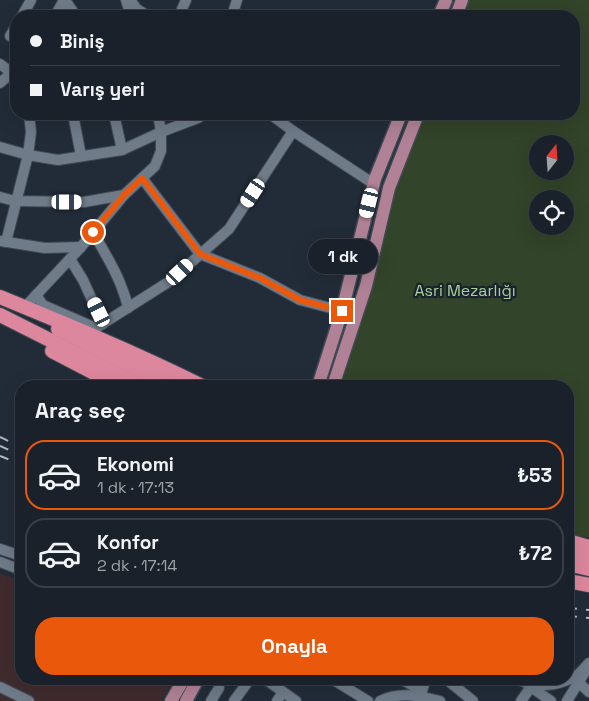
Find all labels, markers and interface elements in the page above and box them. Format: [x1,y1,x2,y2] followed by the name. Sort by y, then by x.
[60,29,104,54] text: Biniş
[60,77,145,102] text: Varış yeri
[529,135,574,180] north arrow
[529,135,574,235] map controls
[238,176,267,210] car
[358,187,379,219] car
[529,190,574,235] button: locate
[52,195,82,210] car
[82,221,104,243] route start
[307,238,377,274] callout: 1 dk
[328,246,358,267] text: 1 dk
[163,256,196,288] car
[414,280,516,301] park label: Asri Mezarlığı
[85,295,112,329] car
[331,300,353,322] route end
[35,396,126,424] text: Araç seç
[97,452,174,477] text: Ekonomi
[37,453,82,498] icon: car
[517,463,552,488] text: ₺53
[97,477,174,498] text: 1 dk · 17:13
[97,530,159,555] text: Konfor
[37,531,82,576] icon: car
[519,541,552,566] text: ₺72
[97,555,177,576] text: 2 dk · 17:14
[35,617,554,675] button: Onayla

